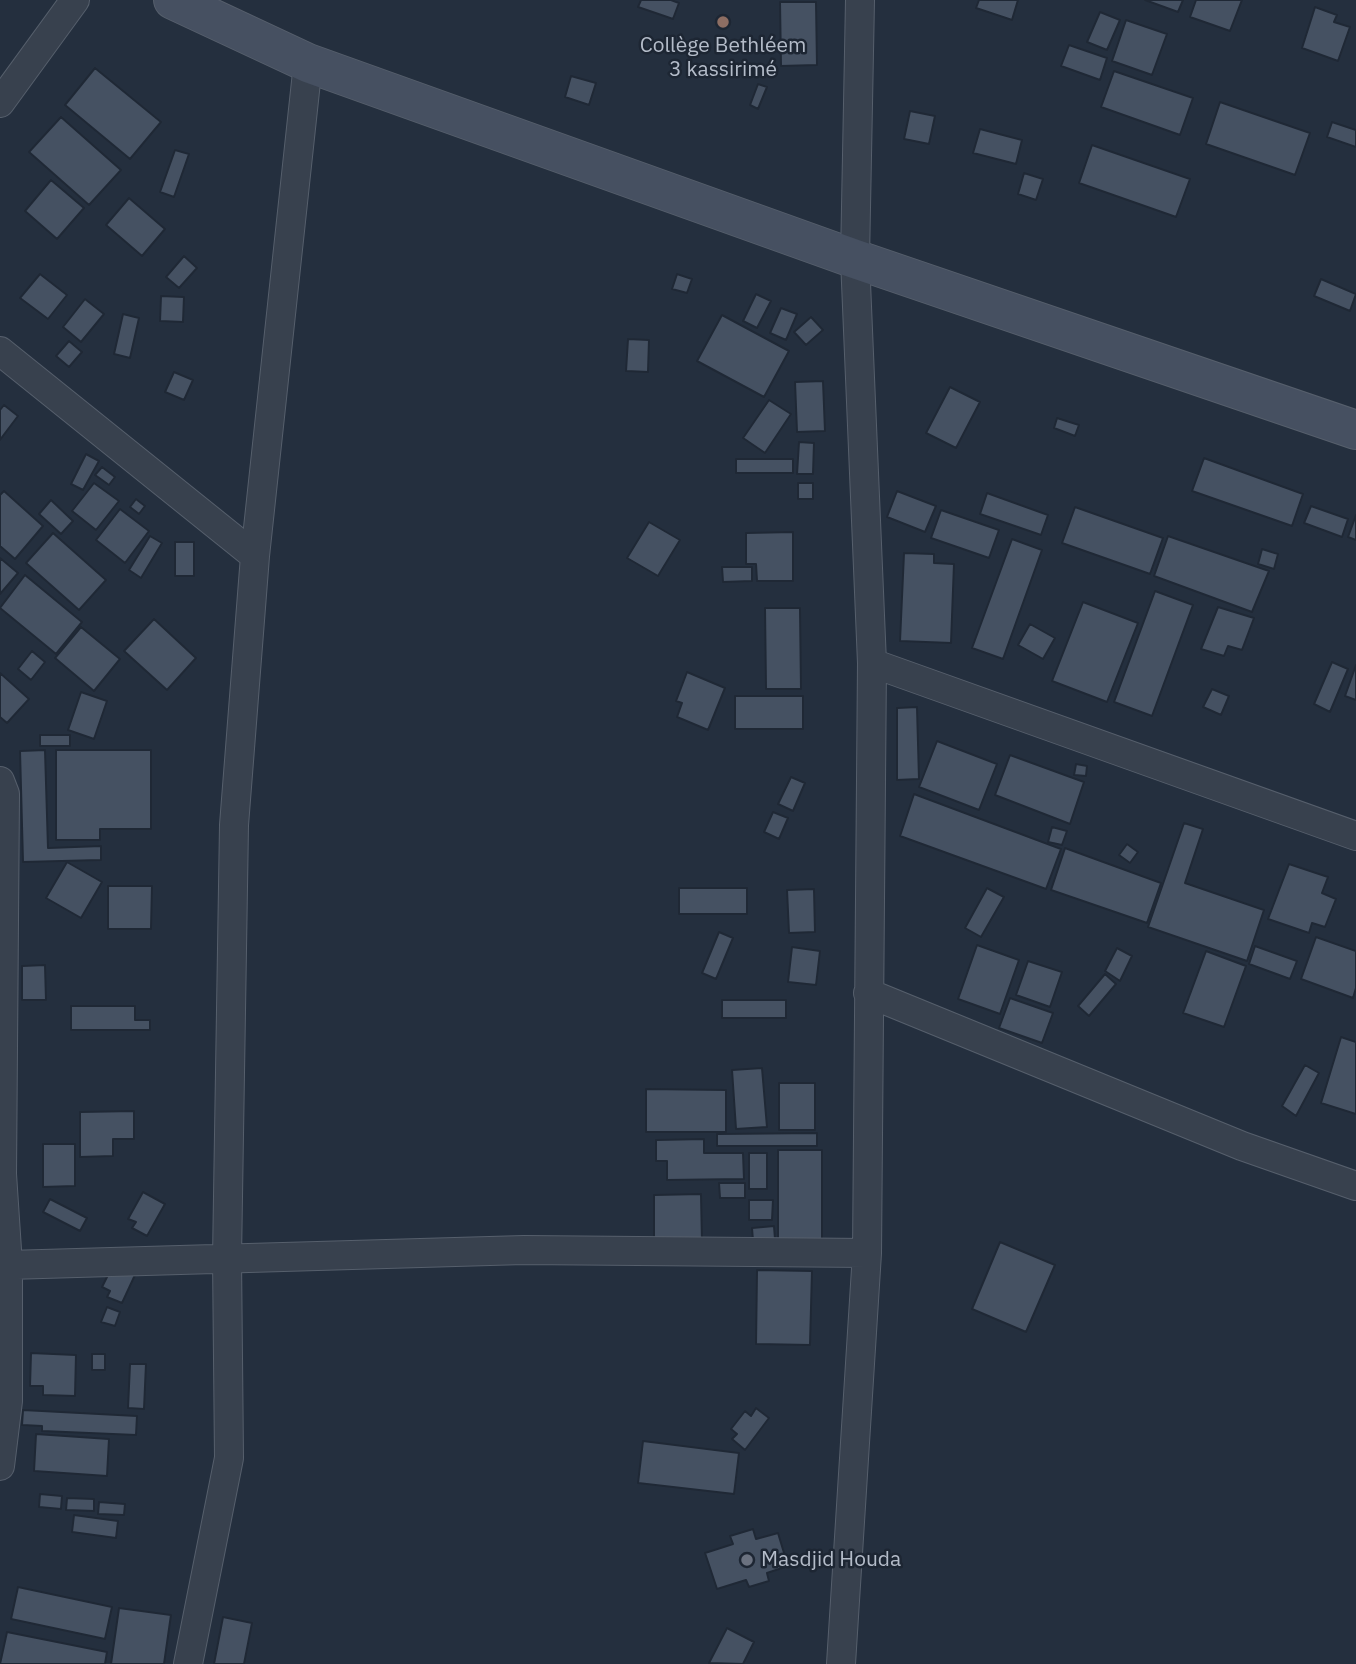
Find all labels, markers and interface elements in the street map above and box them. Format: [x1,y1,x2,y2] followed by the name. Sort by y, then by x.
[715,14,731,30] marker: Collège Bethléem 3 kassirimé
[640,33,806,83] place label: Collège Bethléem 3 kassirimé
[761,1547,901,1573] place label: Masdjid Houda
[739,1552,755,1568] marker: Masdjid Houda

